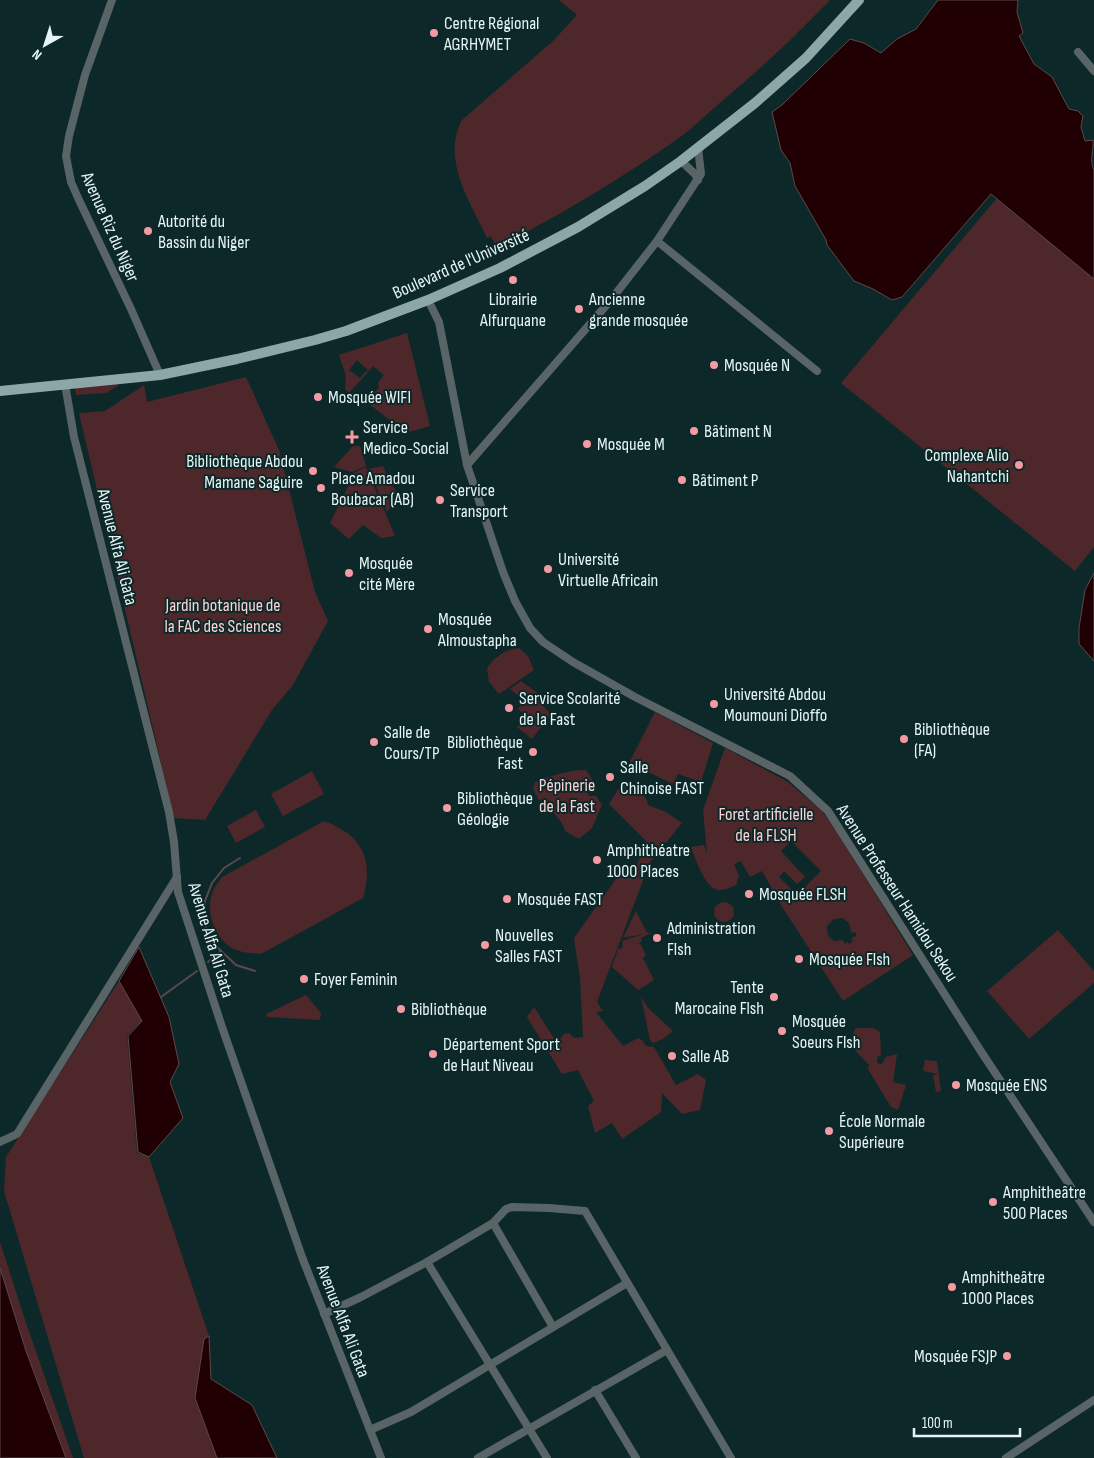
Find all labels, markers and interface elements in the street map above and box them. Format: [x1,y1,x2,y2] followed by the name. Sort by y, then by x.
[443,13,539,55] place label: Centre Régional AGRHYMET
[20,20,70,70] north arrow
[428,27,440,39] marker: Centre Régional AGRHYMET
[29,46,45,64] text: N
[76,168,144,285] street label: Avenue Riz du Niger
[157,211,250,253] place label: Autorité du Bassin du Niger
[389,224,533,304] street label: Boulevard de l'Université
[142,225,154,237] marker: Autorité du Bassin du Niger
[507,274,519,286] marker: Librairie Alfurquane
[479,289,546,331] place label: Librairie Alfurquane
[588,289,688,331] place label: Ancienne grande mosquée
[573,303,585,315] marker: Ancienne grande mosquée
[724,355,790,376] place label: Mosquée N
[708,359,720,371] marker: Mosquée N
[328,387,411,408] place label: Mosquée WIFI
[312,391,324,403] marker: Mosquée WIFI
[363,417,449,459] place label: Service Medico-Social
[704,421,772,442] place label: Bâtiment N
[688,425,700,437] marker: Bâtiment N
[345,430,359,444] marker: Service Medico-Social
[597,434,665,455] place label: Mosquée M
[581,438,593,450] marker: Mosquée M
[924,445,1009,487] place label: Complexe Alio Nahantchi
[186,451,303,493] place label: Bibliothèque Abdou Mamane Saguire
[1013,459,1025,471] marker: Complexe Alio Nahantchi
[307,465,319,477] marker: Bibliothèque Abdou Mamane Saguire
[331,468,415,510] place label: Place Amadou Boubacar (AB)
[692,470,759,491] place label: Bâtiment P
[676,474,688,486] marker: Bâtiment P
[450,480,508,522] place label: Service Transport
[315,482,327,494] marker: Place Amadou Boubacar (AB)
[92,486,142,607] street label: Avenue Alfa Ali Gata
[434,494,446,506] marker: Service Transport
[558,549,658,591] place label: Université Virtuelle Africain
[359,553,415,595] place label: Mosquée cité Mère
[542,563,554,575] marker: Université Virtuelle Africain
[343,567,355,579] marker: Mosquée cité Mère
[164,595,282,637] park label: Jardin botanique de la FAC des Sciences
[437,609,517,651] place label: Mosquée Almoustapha
[422,623,434,635] marker: Mosquée Almoustapha
[724,684,827,726] place label: Université Abdou Moumouni Dioffo
[519,688,620,730] place label: Service Scolarité de la Fast
[708,698,720,710] marker: Université Abdou Moumouni Dioffo
[503,702,515,714] marker: Service Scolarité de la Fast
[914,719,990,761] place label: Bibliothèque (FA)
[384,722,440,764] place label: Salle de Cours/TP
[447,732,523,774] place label: Bibliothèque Fast
[898,733,910,745] marker: Bibliothèque (FA)
[368,736,380,748] marker: Salle de Cours/TP
[527,746,539,758] marker: Bibliothèque Fast
[620,757,704,799] place label: Salle Chinoise FAST
[604,771,616,783] marker: Salle Chinoise FAST
[539,775,596,817] park label: Pépinerie de la Fast
[457,788,533,830] place label: Bibliothèque Géologie
[831,800,962,986] street label: Avenue Professeur Hamidou Sekou
[441,802,453,814] marker: Bibliothèque Géologie
[718,804,814,846] park label: Foret artificielle de la FLSH
[606,840,690,882] place label: Amphithéatre 1000 Places
[591,854,603,866] marker: Amphithéatre 1000 Places
[183,879,238,1000] street label: Avenue Alfa Ali Gata
[759,884,847,905] place label: Mosquée FLSH
[743,888,755,900] marker: Mosquée FLSH
[517,889,603,910] place label: Mosquée FAST
[501,893,513,905] marker: Mosquée FAST
[666,918,756,960] place label: Administration Flsh
[495,925,562,967] place label: Nouvelles Salles FAST
[651,932,663,944] marker: Administration Flsh
[479,939,491,951] marker: Nouvelles Salles FAST
[809,949,890,970] place label: Mosquée Flsh
[793,953,805,965] marker: Mosquée Flsh
[314,969,397,990] place label: Foyer Feminin
[298,973,310,985] marker: Foyer Feminin
[675,977,764,1019] place label: Tente Marocaine Flsh
[768,991,780,1003] marker: Tente Marocaine Flsh
[411,999,487,1020] place label: Bibliothèque
[395,1003,407,1015] marker: Bibliothèque
[792,1011,861,1053] place label: Mosquée Soeurs Flsh
[776,1025,788,1037] marker: Mosquée Soeurs Flsh
[443,1034,560,1076] place label: Département Sport de Haut Niveau
[682,1046,729,1067] place label: Salle AB
[427,1048,439,1060] marker: Département Sport de Haut Niveau
[666,1050,678,1062] marker: Salle AB
[966,1075,1048,1096] place label: Mosquée ENS
[950,1079,962,1091] marker: Mosquée ENS
[839,1111,925,1153] place label: École Normale Supérieure
[823,1125,835,1137] marker: École Normale Supérieure
[1002,1182,1086,1224] place label: Amphitheâtre 500 Places
[987,1196,999,1208] marker: Amphitheâtre 500 Places
[312,1261,374,1380] street label: Avenue Alfa Ali Gata
[961,1267,1045,1309] place label: Amphitheâtre 1000 Places
[946,1281,958,1293] marker: Amphitheâtre 1000 Places
[914,1346,997,1367] place label: Mosquée FSJP
[1001,1350,1013,1362] marker: Mosquée FSJP
[914,1406,1020,1438] scale bar
[922,1414,953,1433] text: 100 m

